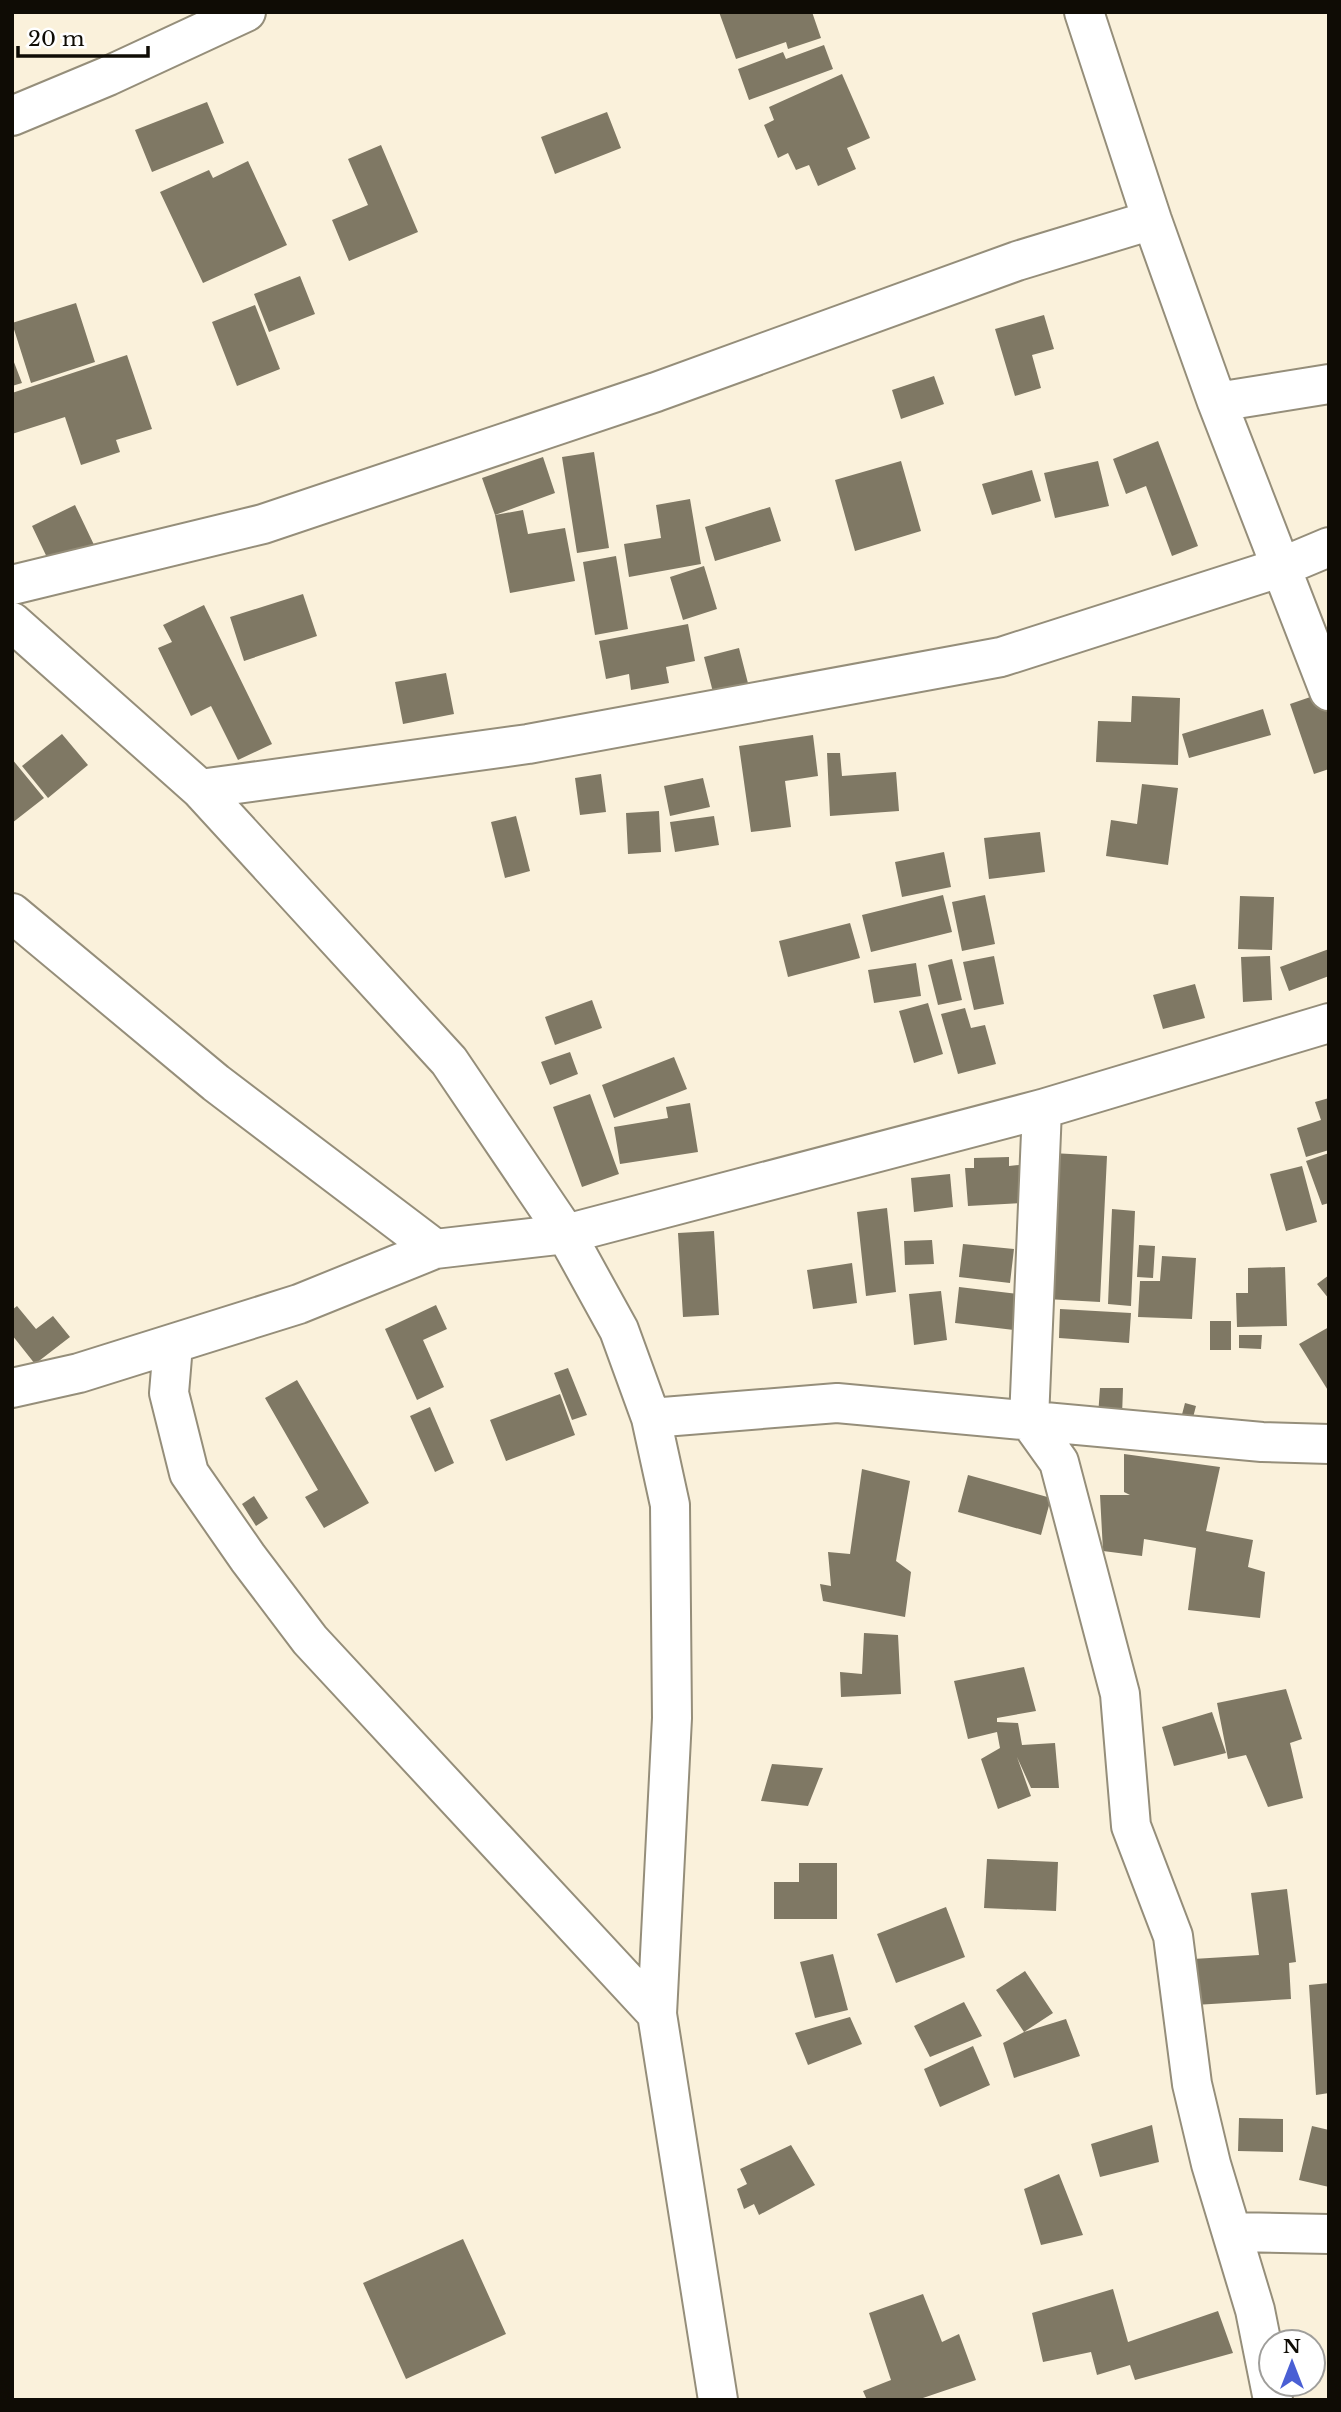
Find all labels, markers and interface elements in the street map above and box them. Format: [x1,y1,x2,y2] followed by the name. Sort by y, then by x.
[18,14,147,58] scale bar
[28,26,85,52] text: 20 m
[1257,2328,1327,2398] north arrow
[1283,2335,1301,2358] text: N

